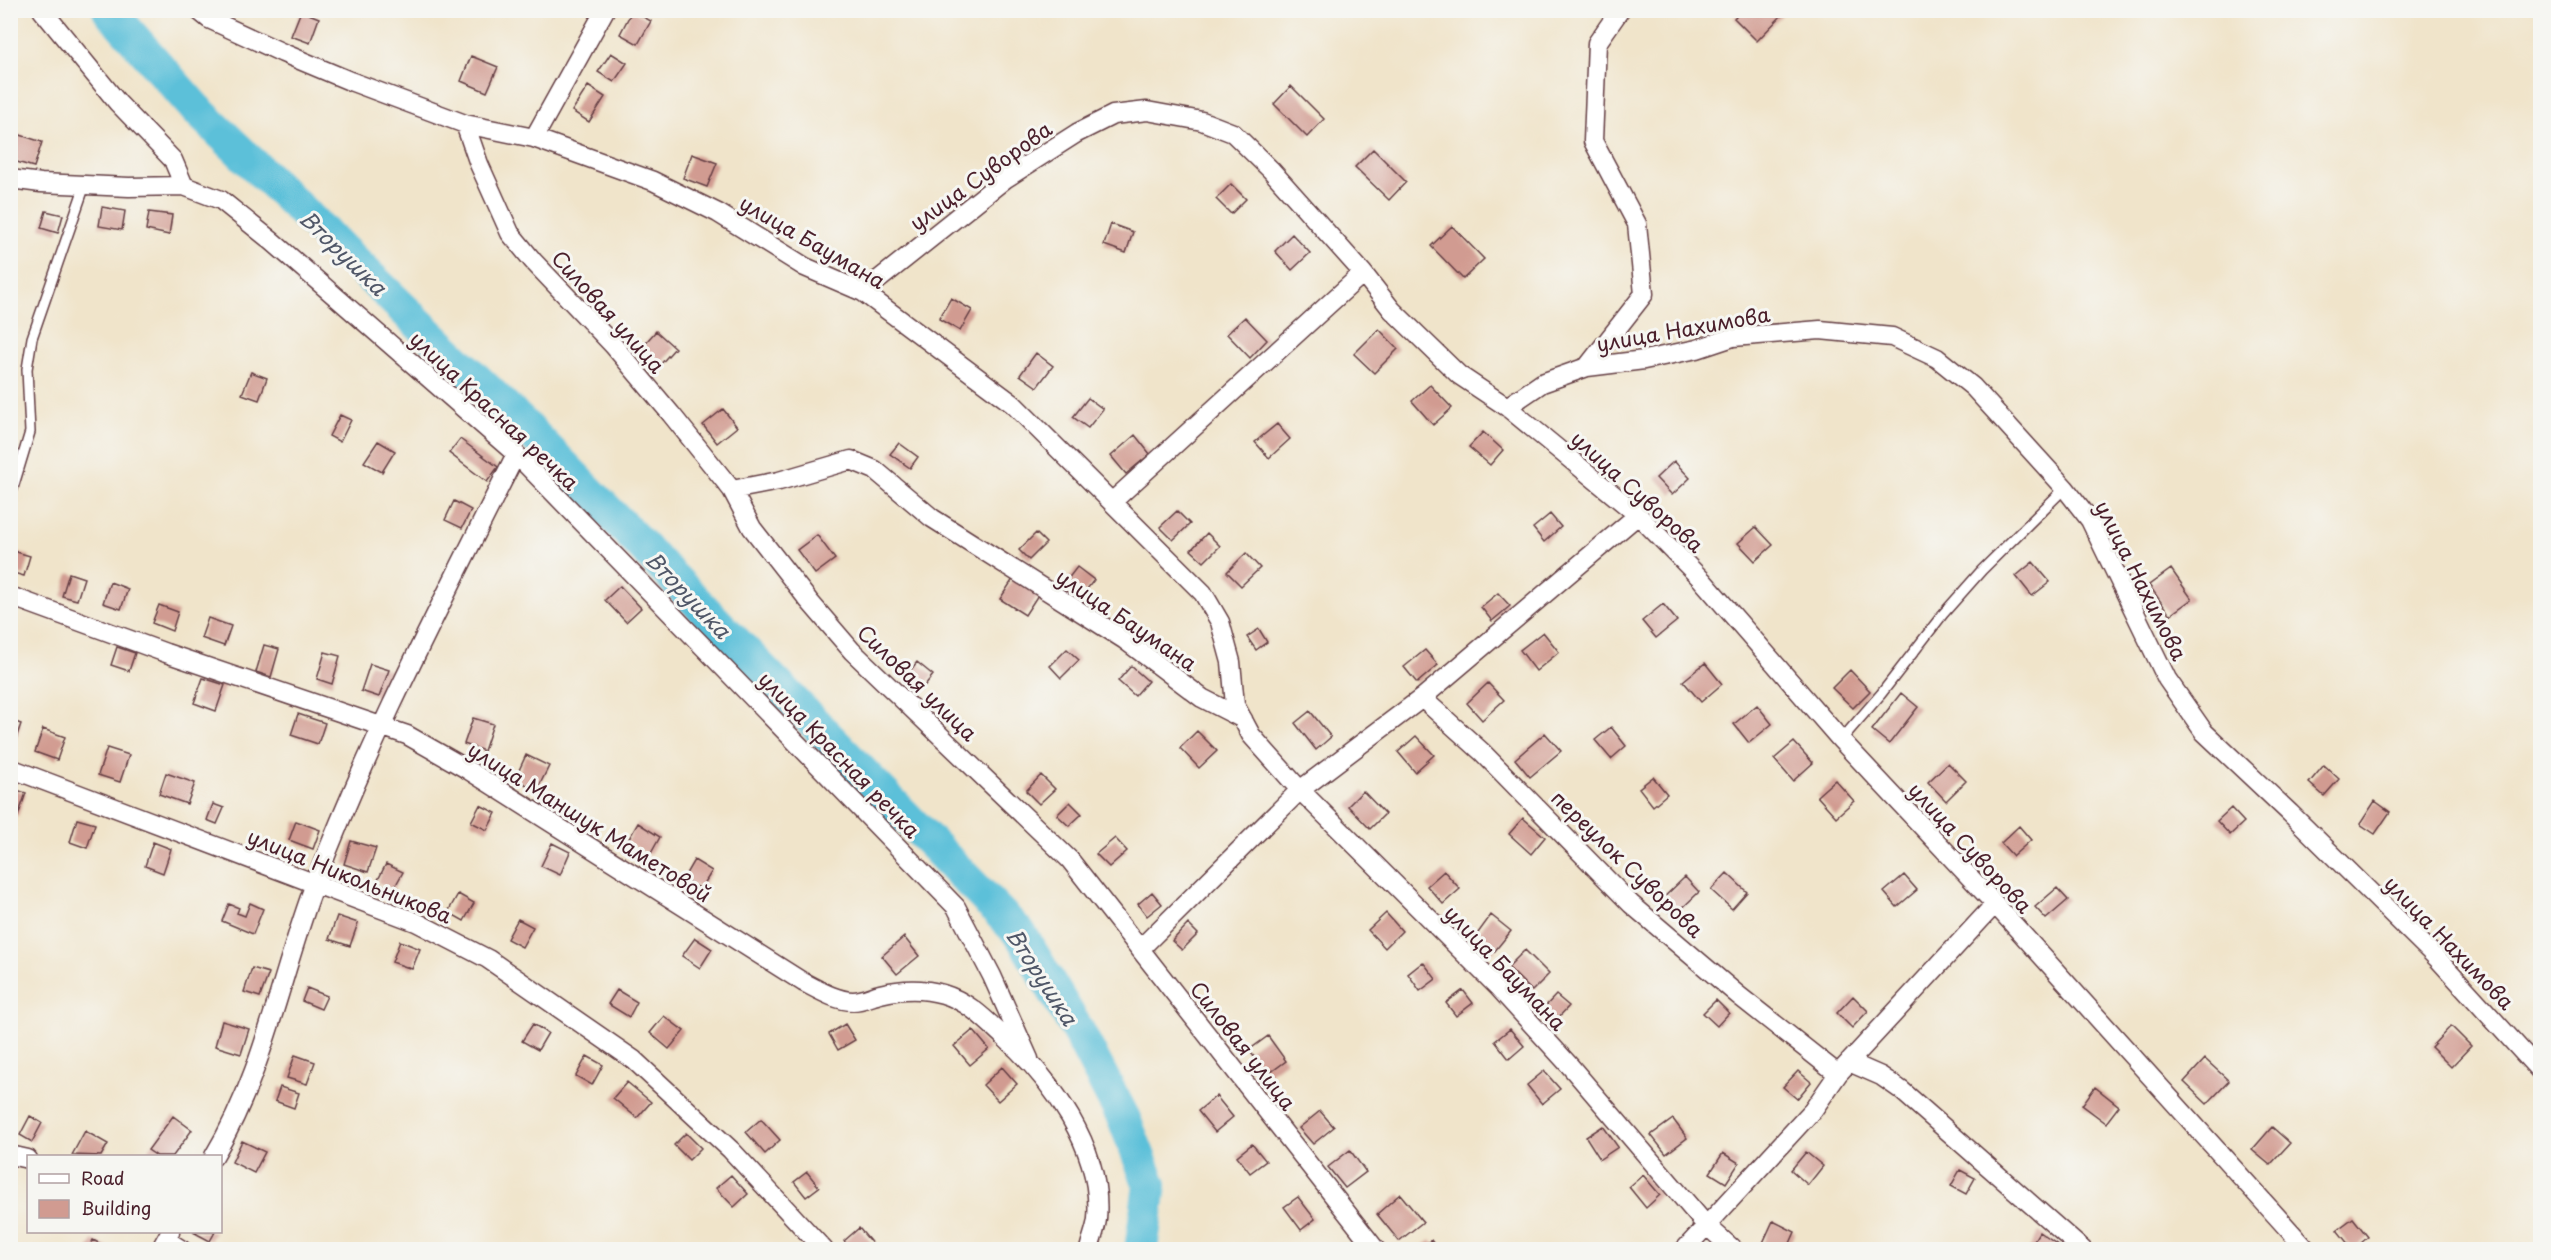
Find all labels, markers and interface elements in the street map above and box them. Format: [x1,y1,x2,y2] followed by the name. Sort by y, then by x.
[902,112,1058,238] street label: улица Суворова
[734,186,893,296] street label: улица Баумана
[293,202,396,303] water label: Вторушка
[545,242,674,380] street label: Силовая улица
[1594,297,1772,359] street label: улица Нахимова
[403,323,587,498] street label: улица Красная речка
[1564,422,1712,560] street label: улица Суворова
[2088,494,2196,666] street label: улица Нахимова
[639,543,740,646] water label: Вторушка
[1050,560,1205,679] street label: улица Баумана
[851,616,986,748] street label: Силовая улица
[752,663,929,845] street label: улица Красная речка
[462,733,718,909] street label: улица Маншук Маметовой
[1902,774,2040,920] street label: улица Суворова
[1545,782,1711,944] street label: переулок Суворова
[243,819,457,931] street label: улица Никольникова
[2377,868,2523,1016] street label: улица Нахимова
[1438,897,1575,1038] street label: улица Баумана
[999,921,1087,1032] water label: Вторушка
[1183,974,1305,1117] street label: Силовая улица
[27,1155,222,1233] legend
[81,1164,125,1191] text: Road
[81,1194,151,1221] text: Building

